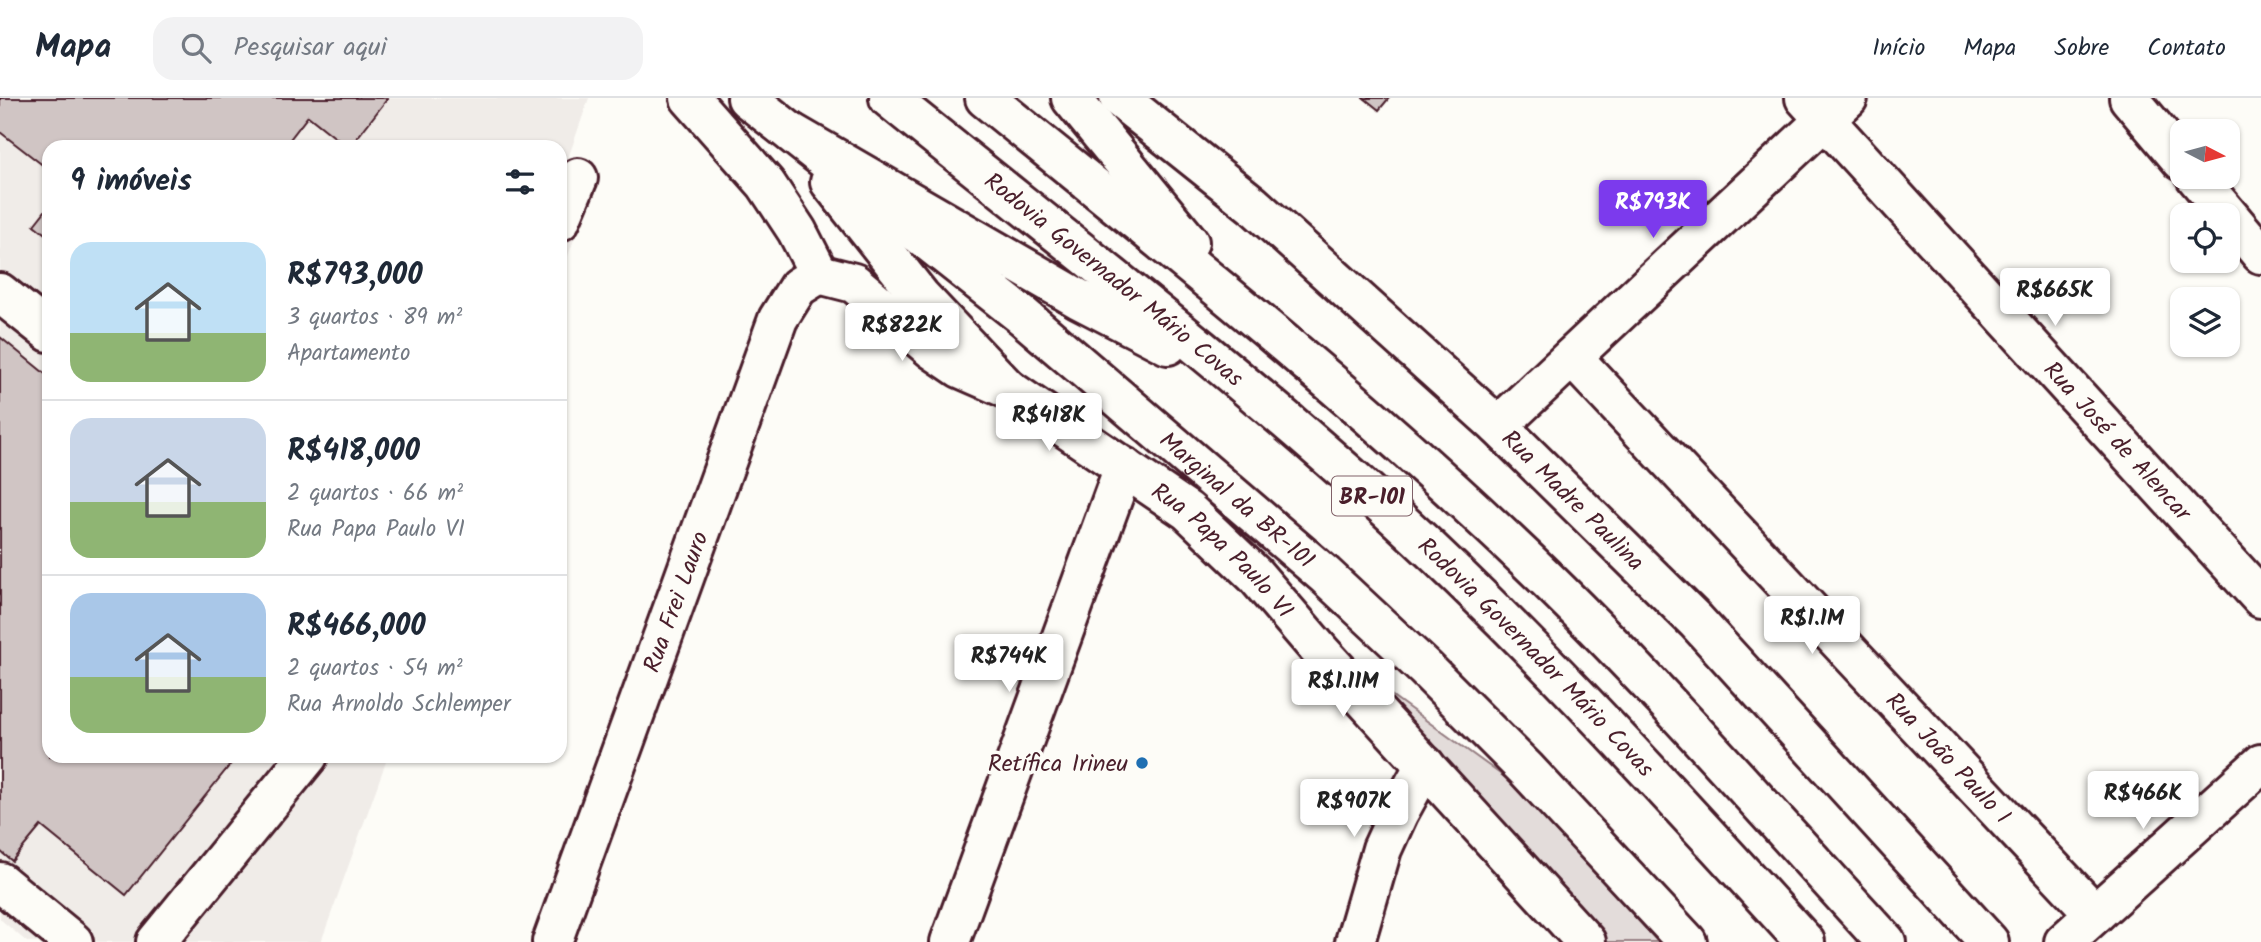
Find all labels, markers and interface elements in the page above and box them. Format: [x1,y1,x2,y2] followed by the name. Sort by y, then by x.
[153,17,643,80] search box
[35,22,111,75] text: Mapa
[233,27,387,69] text: Pesquisar aqui
[177,29,215,67] icon: search
[1872,29,1925,68] text: Início
[1963,29,2016,68] text: Mapa
[2054,29,2109,68] text: Sobre
[2147,29,2226,68] text: Contato
[2170,119,2240,189] north arrow
[2170,119,2240,357] map controls
[70,158,192,206] text: 9 imóveis
[501,163,539,201] icon: filters
[975,163,1252,398] street label: Rodovia Governador Mário Covas
[1596,180,1710,240] pin: R$793K
[1615,185,1691,221] text: R$793K
[2170,203,2240,273] button: locate
[287,252,423,300] text: R$793,000
[1998,268,2112,328] pin: R$665K
[126,270,210,354] icon: home
[2016,273,2094,309] text: R$665K
[2170,287,2240,357] button: layers
[287,300,462,336] text: 3 quartos · 89 m²
[845,303,959,363] pin: R$822K
[861,308,943,344] text: R$822K
[287,336,410,372] text: Apartamento
[2033,353,2202,532] street label: Rua José de Alencar
[992,394,1106,453] pin: R$418K
[1012,398,1086,434] text: R$418K
[1491,421,1653,581] street label: Rua Madre Paulina
[1149,423,1323,579] street label: Marginal da BR-101
[287,428,420,476] text: R$418,000
[126,446,210,530] icon: home
[1142,473,1303,628] street label: Rua Papa Paulo VI
[287,476,463,512] text: 2 quartos · 66 m²
[1332,476,1412,516] road number: BR-101
[287,512,465,548] text: Rua Papa Paulo VI
[633,526,720,678] street label: Rua Frei Lauro
[1408,528,1663,787] street label: Rodovia Governador Mário Covas
[1755,596,1869,656] pin: R$1.1M
[1780,601,1844,637] text: R$1.1M
[287,603,426,651] text: R$466,000
[126,621,210,705] icon: home
[952,634,1066,694] pin: R$744K
[970,639,1048,675] text: R$744K
[287,651,463,687] text: 2 quartos · 54 m²
[1278,660,1408,719] pin: R$1.11M
[1307,664,1379,700] text: R$1.11M
[1875,684,2020,834] street label: Rua João Paulo I
[287,687,511,723] text: Rua Arnoldo Schlemper
[988,745,1128,784] place label: Retífica Irineu
[1134,755,1150,771] marker: Retífica Irineu
[2086,772,2200,831] pin: R$466K
[2104,776,2182,812] text: R$466K
[1297,780,1411,839] pin: R$907K
[1316,784,1392,820] text: R$907K

